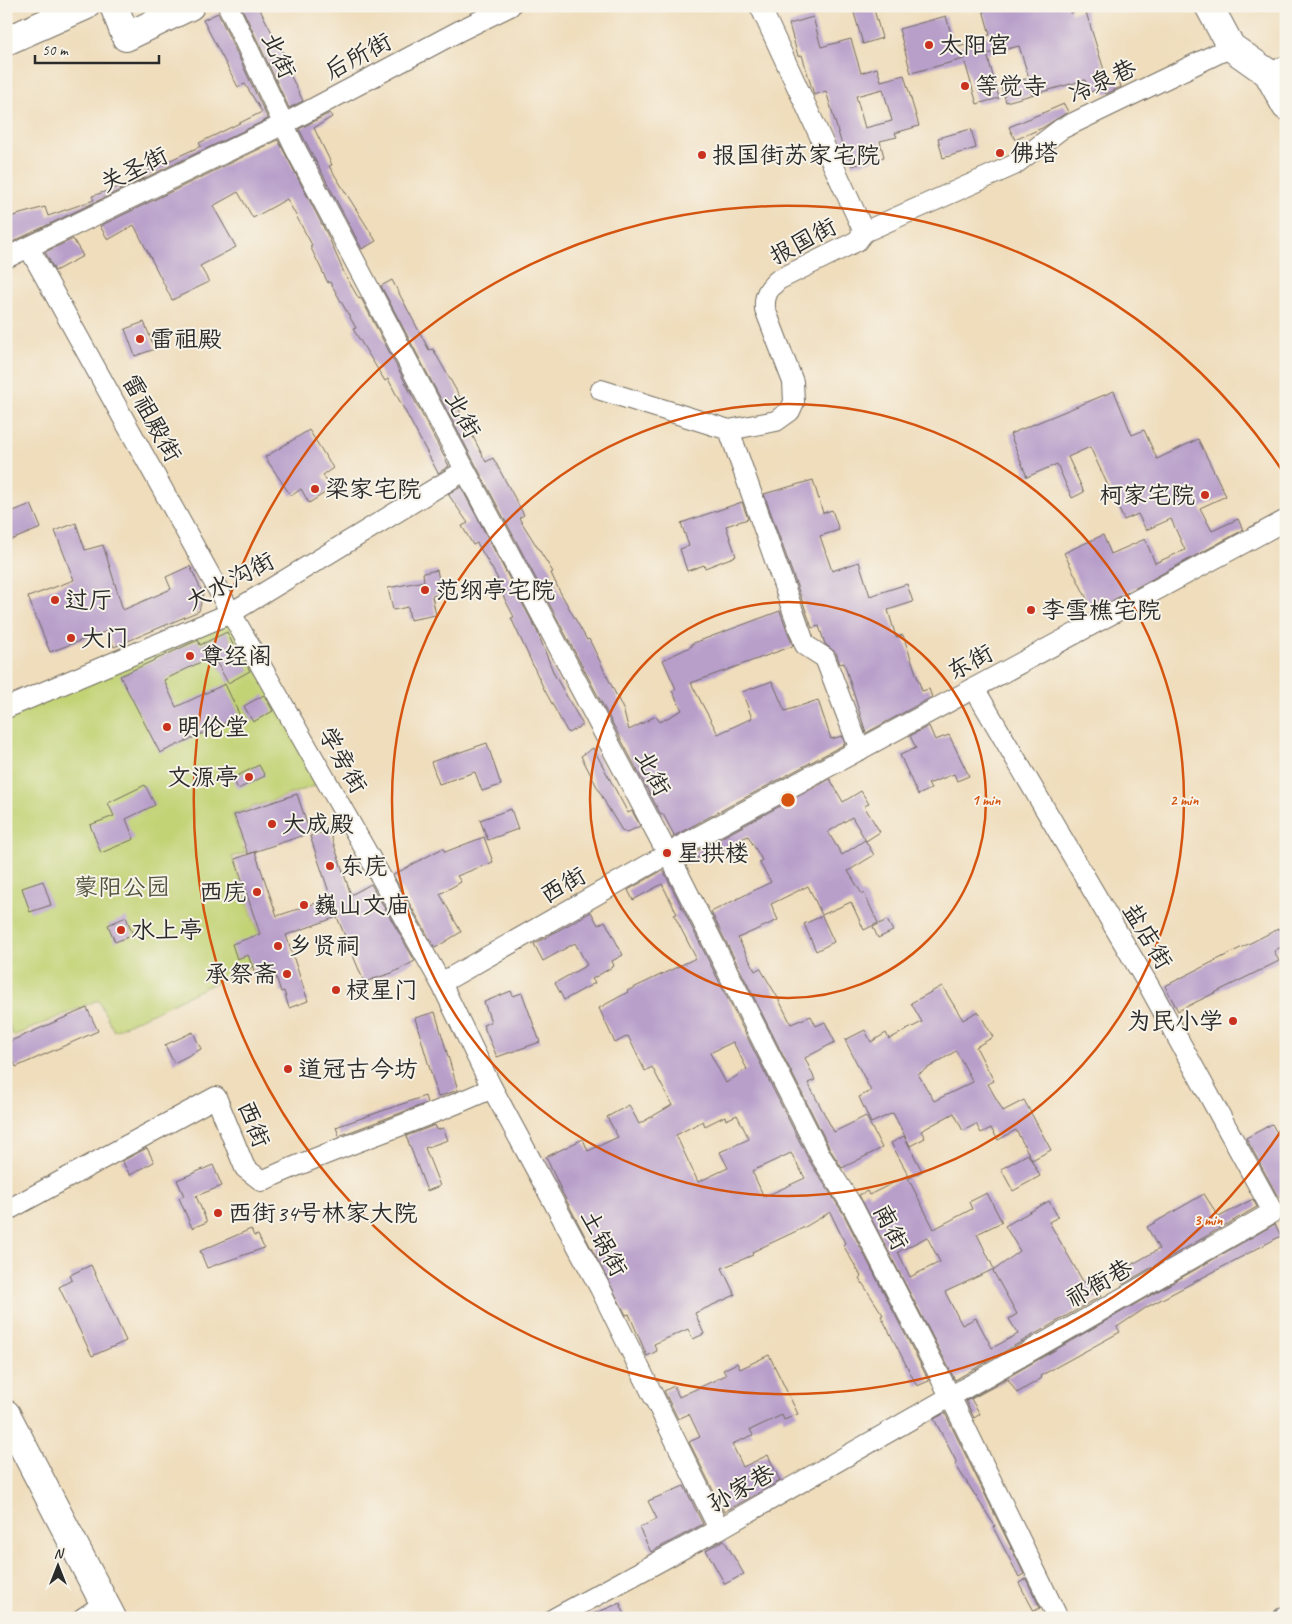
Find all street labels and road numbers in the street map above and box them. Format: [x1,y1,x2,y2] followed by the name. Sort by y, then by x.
[319,26,397,86] street label: 后所街
[255,27,303,83] street label: 北街
[1063,52,1141,110] street label: 冷泉巷
[95,140,173,198] street label: 关圣街
[764,211,842,271] street label: 报国街
[116,369,188,467] street label: 雷祖殿街
[438,387,488,443] street label: 北街
[181,545,279,617] street label: 大水沟街
[942,637,998,687] street label: 东街
[312,721,374,799] street label: 学旁街
[628,745,678,801] street label: 北街
[535,860,591,910] street label: 西街
[1117,897,1179,975] street label: 盐店街
[231,1096,277,1152] street label: 西街
[867,1199,915,1255] street label: 南街
[574,1204,634,1282] street label: 土锅街
[1060,1252,1138,1314] street label: 祁衙巷
[702,1457,780,1519] street label: 孙家巷

